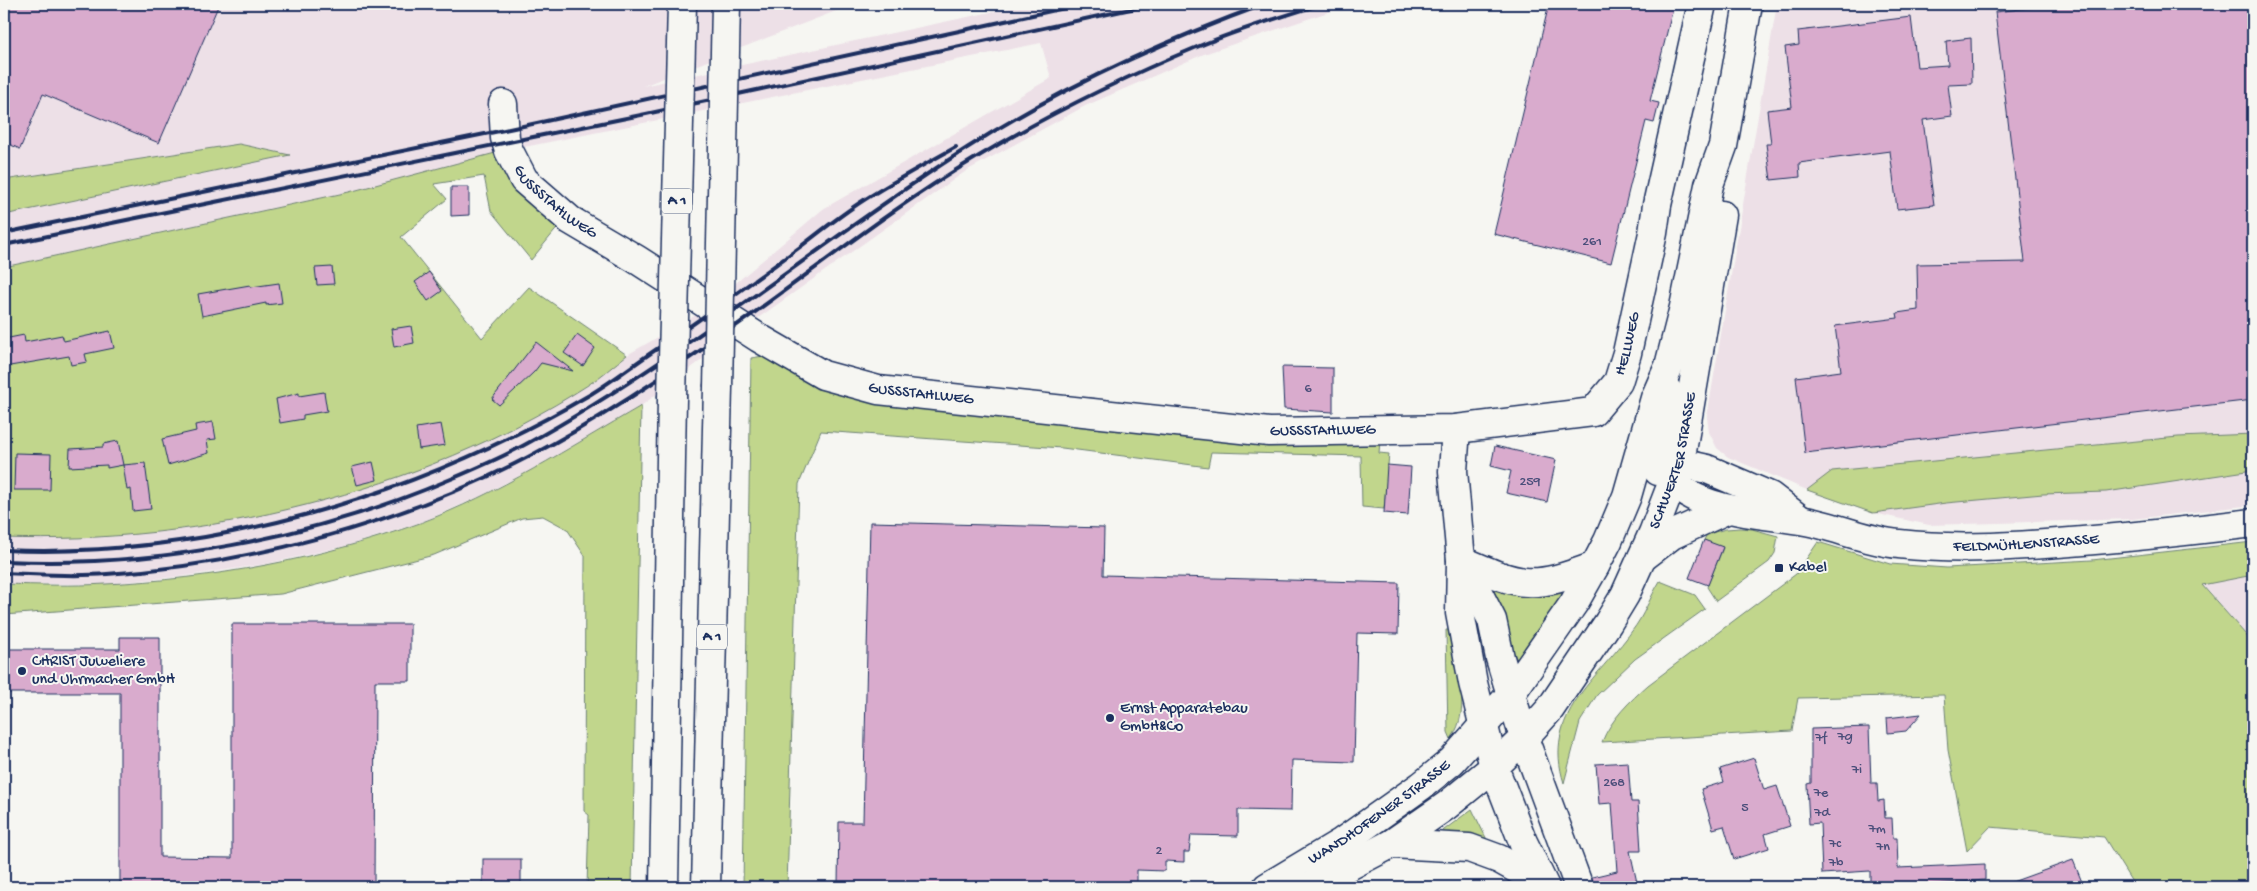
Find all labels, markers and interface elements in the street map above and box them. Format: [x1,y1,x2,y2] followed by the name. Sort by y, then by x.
[509,162,601,244] street label: GUSSSTAHLWEG
[662,188,692,214] road number: A 1
[1582,234,1602,251] house number: 261
[1611,310,1645,378] street label: HELLWEG
[866,378,975,410] street label: GUSSSTAHLWEG
[1304,381,1312,398] house number: 6
[1646,390,1701,532] street label: SCHWERTER STRASSE
[1270,421,1377,441] street label: GUSSSTAHLWEG
[1519,474,1541,491] house number: 259
[1952,530,2101,557] street label: FELDMÜHLENSTRASSE
[1789,559,1827,578] place label: Kabel
[1773,562,1785,574] marker: Kabel
[697,624,727,650] road number: A 1
[32,653,176,690] place label: CHRIST Juweliere und Uhrmacher GmbH
[16,665,28,677] marker: CHRIST Juweliere und Uhrmacher GmbH
[1120,700,1248,737] place label: Ernst Apparatebau GmbH&Co
[1104,712,1116,724] marker: Ernst Apparatebau GmbH&Co
[1836,729,1853,746] house number: 7g
[1814,730,1828,747] house number: 7f
[1305,756,1455,869] street label: WANDHOFENER STRASSE
[1851,762,1862,779] house number: 7i
[1603,775,1625,792] house number: 268
[1813,785,1829,802] house number: 7e
[1741,800,1749,817] house number: 5
[1813,805,1832,822] house number: 7d
[1867,821,1886,838] house number: 7m
[1828,836,1842,853] house number: 7c
[1875,839,1890,856] house number: 7n
[1156,843,1163,860] house number: 2
[1828,855,1844,872] house number: 7b

